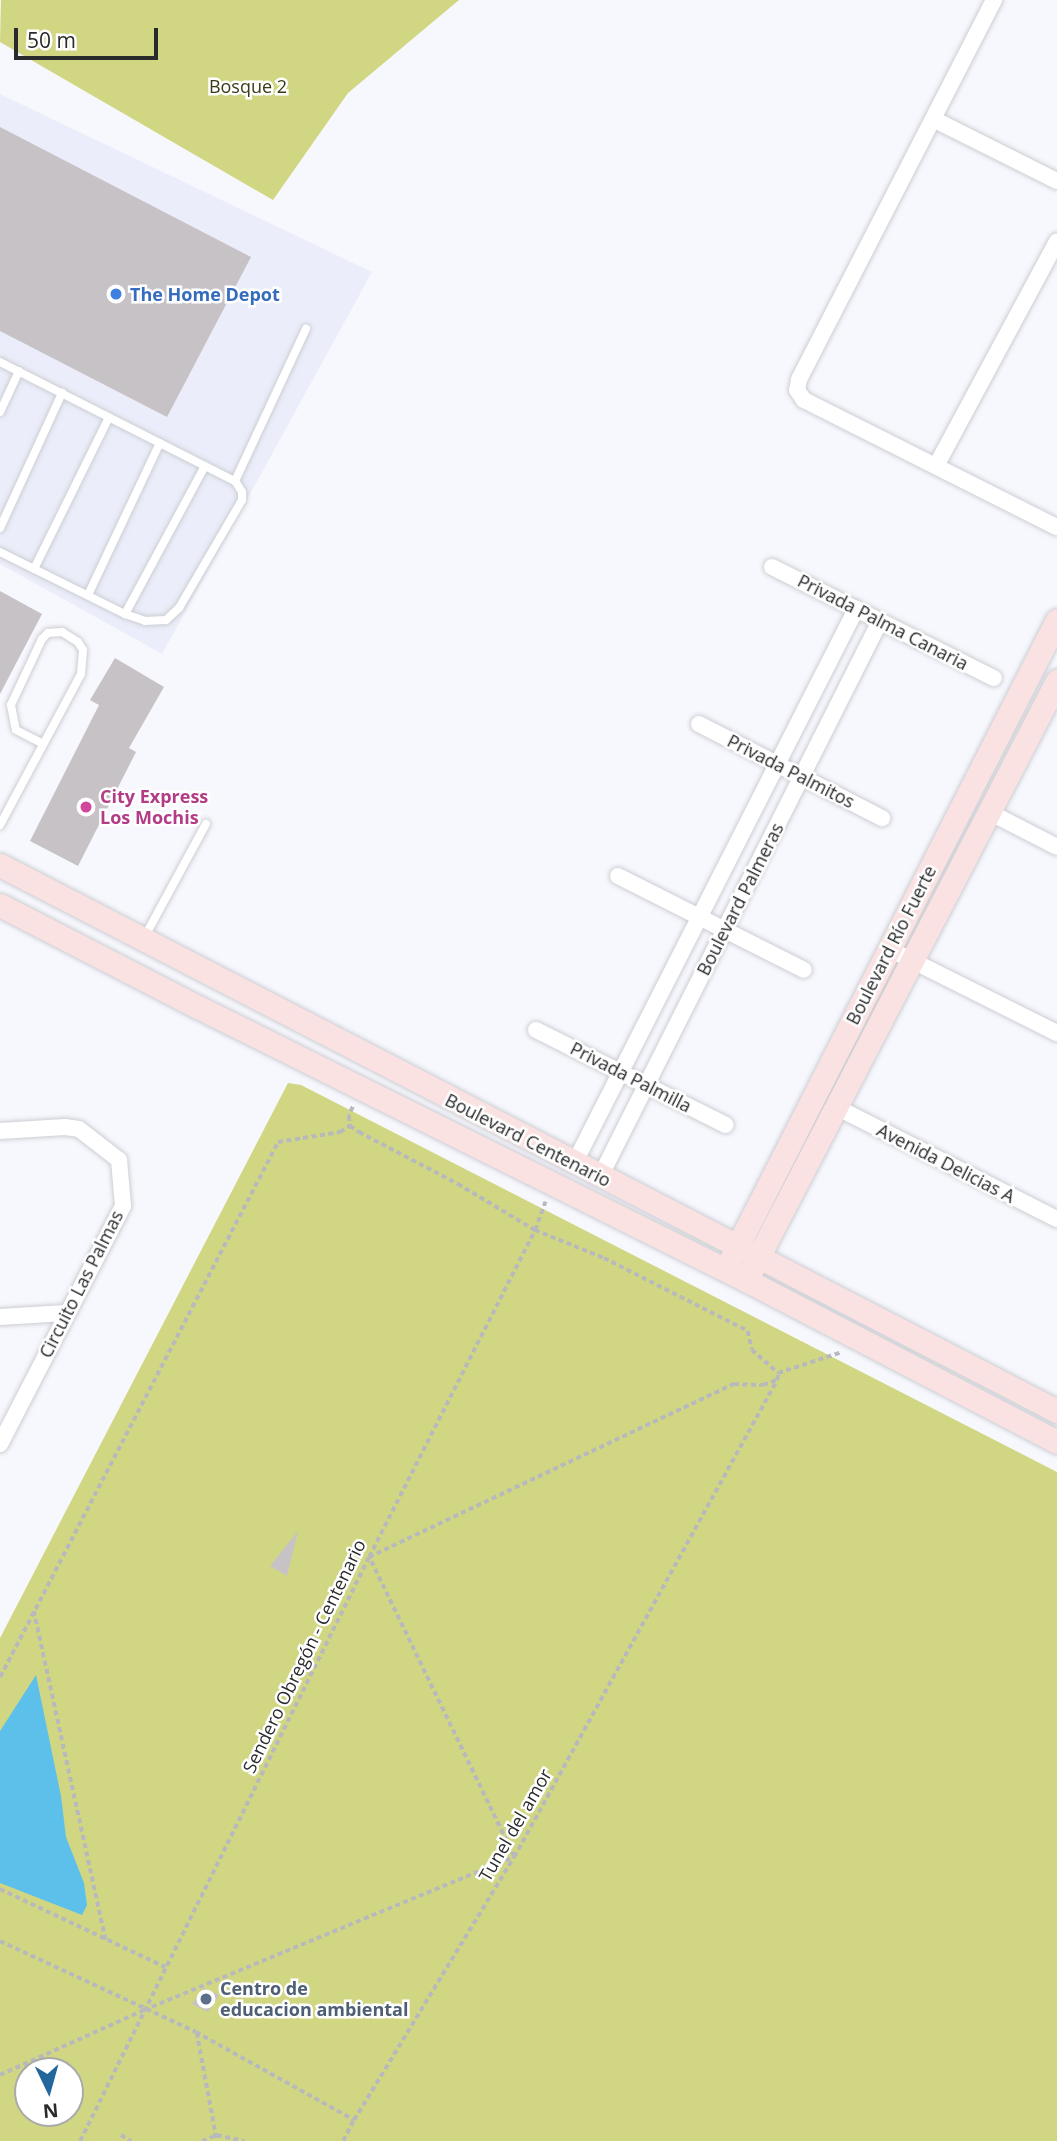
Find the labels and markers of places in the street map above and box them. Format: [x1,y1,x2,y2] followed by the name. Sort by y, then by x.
[130,283,280,305] place label: The Home Depot
[108,286,124,302] marker: The Home Depot
[100,786,208,828] place label: City Express Los Mochis
[78,799,94,815] marker: City Express Los Mochis
[220,1978,408,2021] place label: Centro de educacion ambiental
[198,1991,214,2007] marker: Centro de educacion ambiental

